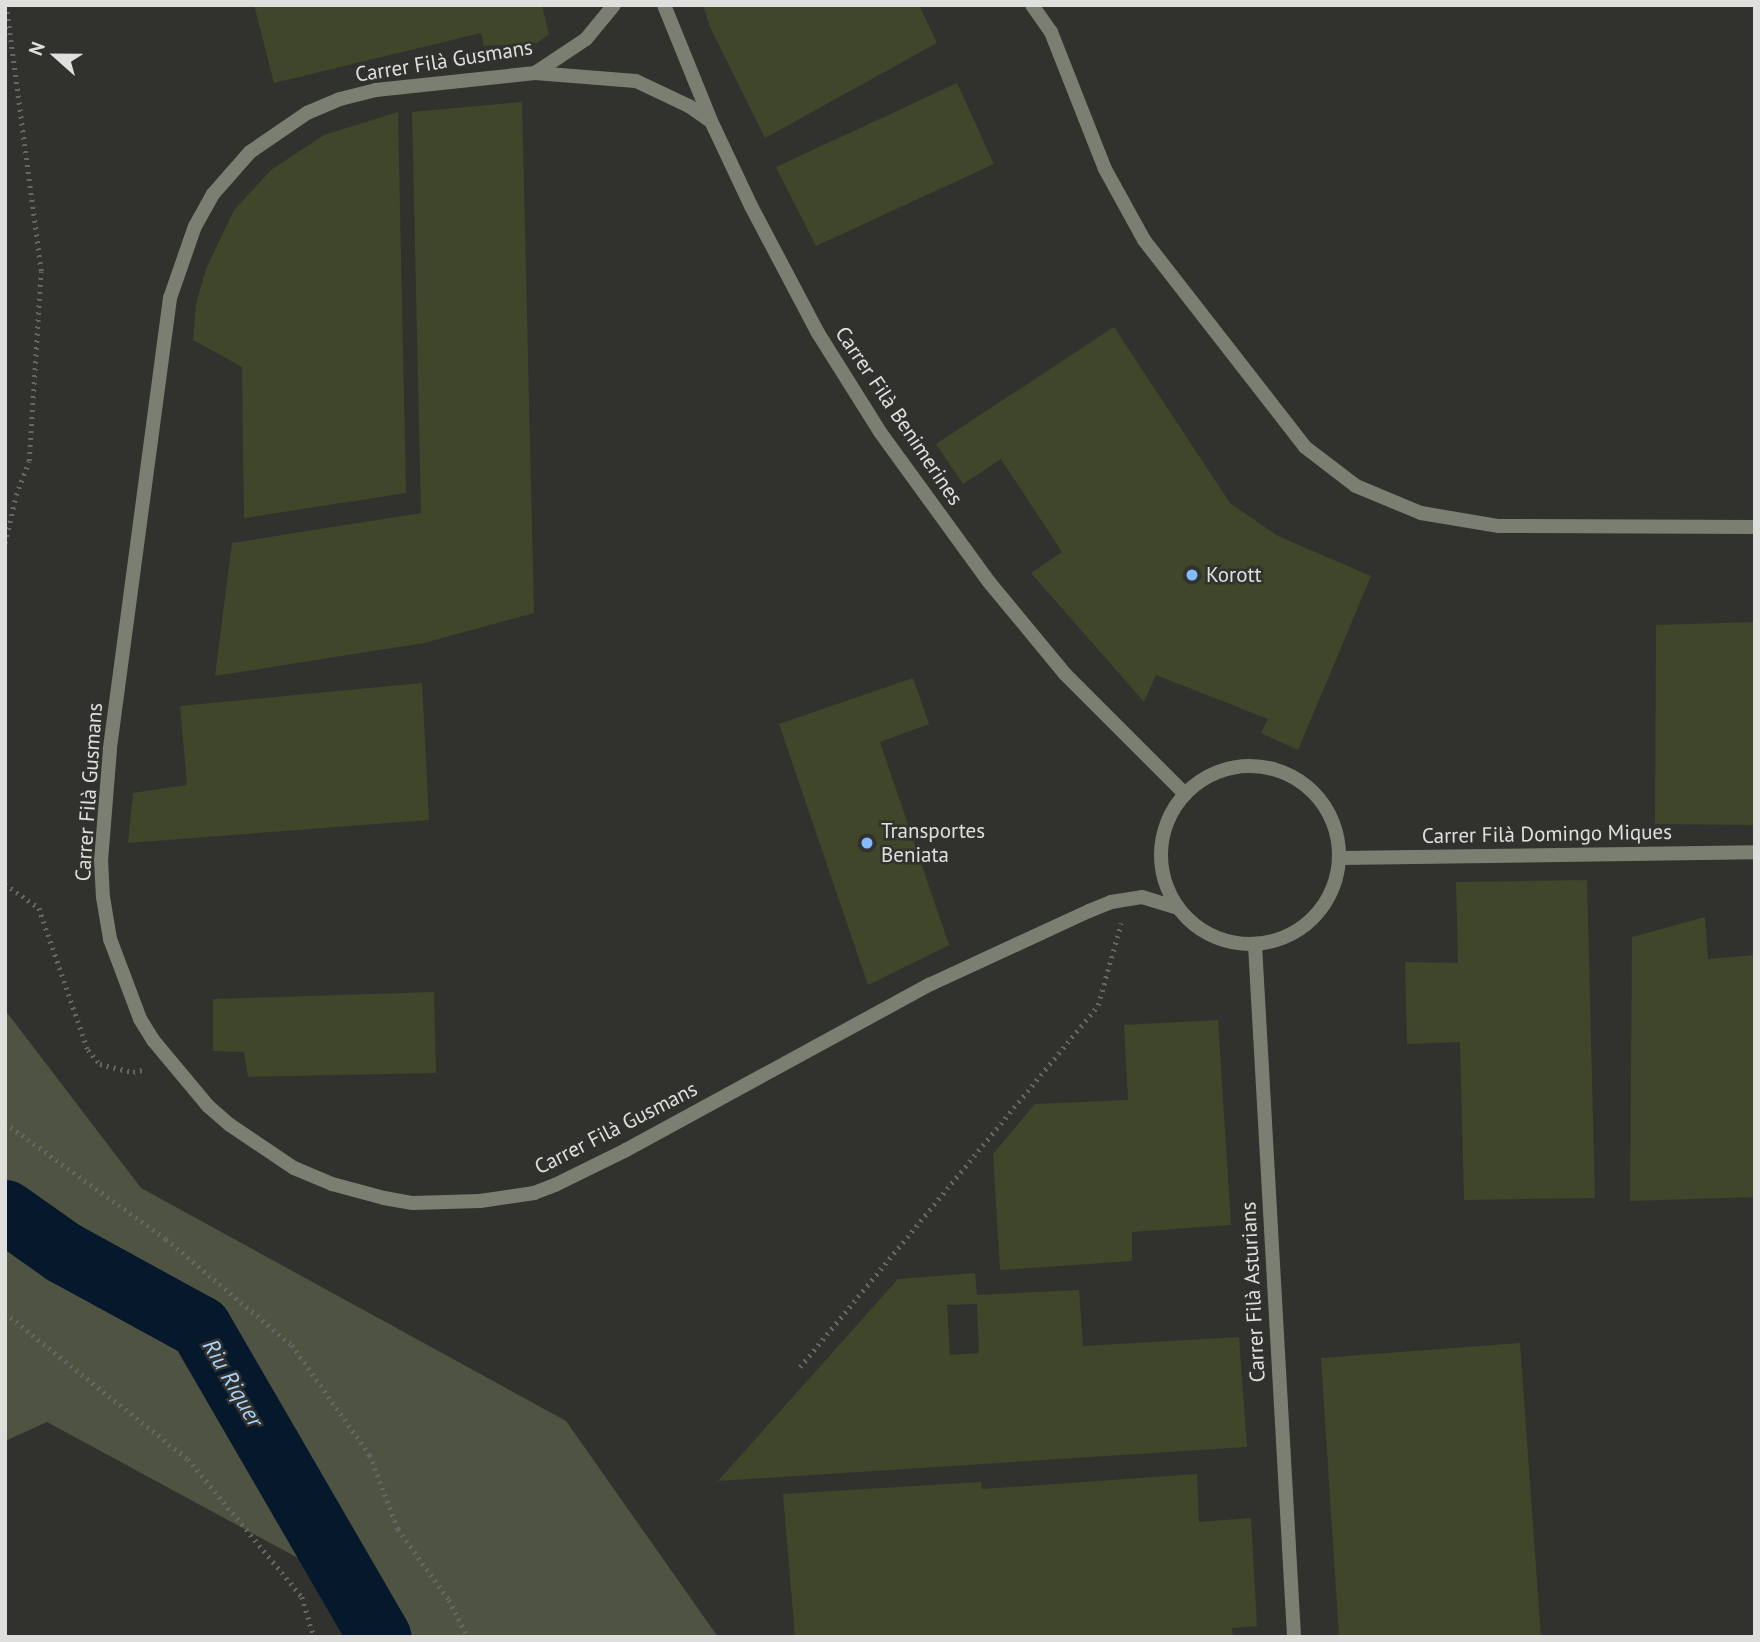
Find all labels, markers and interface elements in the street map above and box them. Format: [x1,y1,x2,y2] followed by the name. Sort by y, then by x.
[21,21,91,91] north arrow
[354,35,534,87] street label: Carrer Filà Gusmans
[23,38,50,59] text: N
[830,322,968,510] street label: Carrer Filà Benimerines
[1206,562,1262,588] place label: Korott
[1184,567,1200,583] marker: Korott
[70,702,108,882] street label: Carrer Filà Gusmans
[881,818,985,868] place label: Transportes Beniata
[1422,819,1672,849] street label: Carrer Filà Domingo Miques
[859,835,875,851] marker: Transportes Beniata
[530,1076,702,1180] street label: Carrer Filà Gusmans
[1236,1201,1270,1383] street label: Carrer Filà Asturians
[197,1334,269,1432] water label: Riu Riquer

